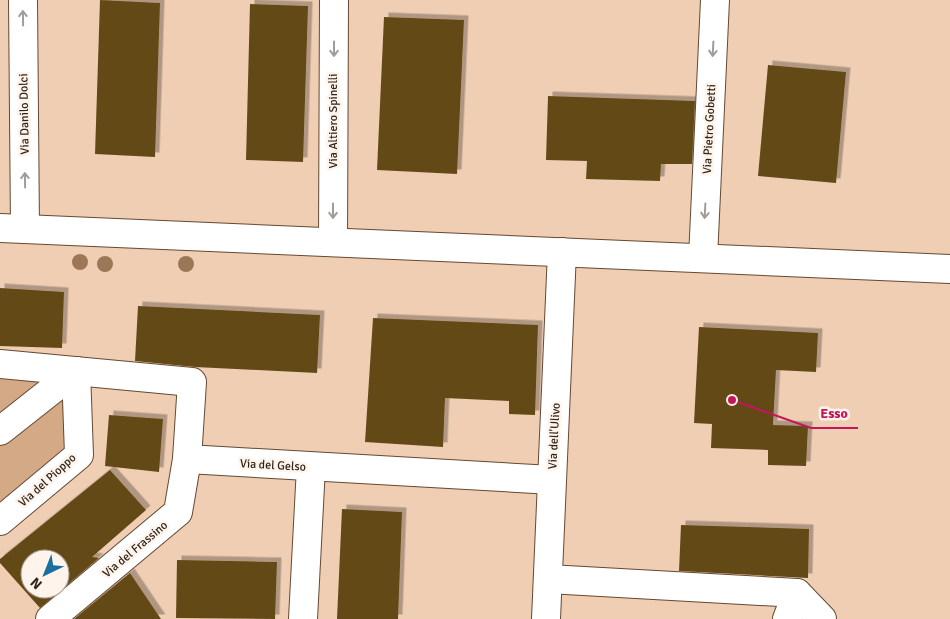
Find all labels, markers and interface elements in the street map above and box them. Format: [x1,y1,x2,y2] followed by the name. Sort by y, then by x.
[18,10,28,26] one-way arrow
[329,40,339,56] one-way arrow
[708,40,717,56] one-way arrow
[16,73,33,155] street label: Via Danilo Dolci
[326,74,341,168] street label: Via Altiero Spinelli
[700,84,719,174] street label: Via Pietro Gobetti
[20,172,30,188] one-way arrow
[328,202,338,219] one-way arrow
[701,203,710,219] one-way arrow
[811,399,858,428] callout: Esso
[545,402,564,470] street label: Via dell'Ulivo
[820,405,848,422] text: Esso
[15,450,79,510] street label: Via del Pioppo
[240,456,306,475] street label: Via del Gelso
[100,518,171,581] street label: Via del Frassino
[20,549,70,599] north arrow
[27,574,46,593] text: N

